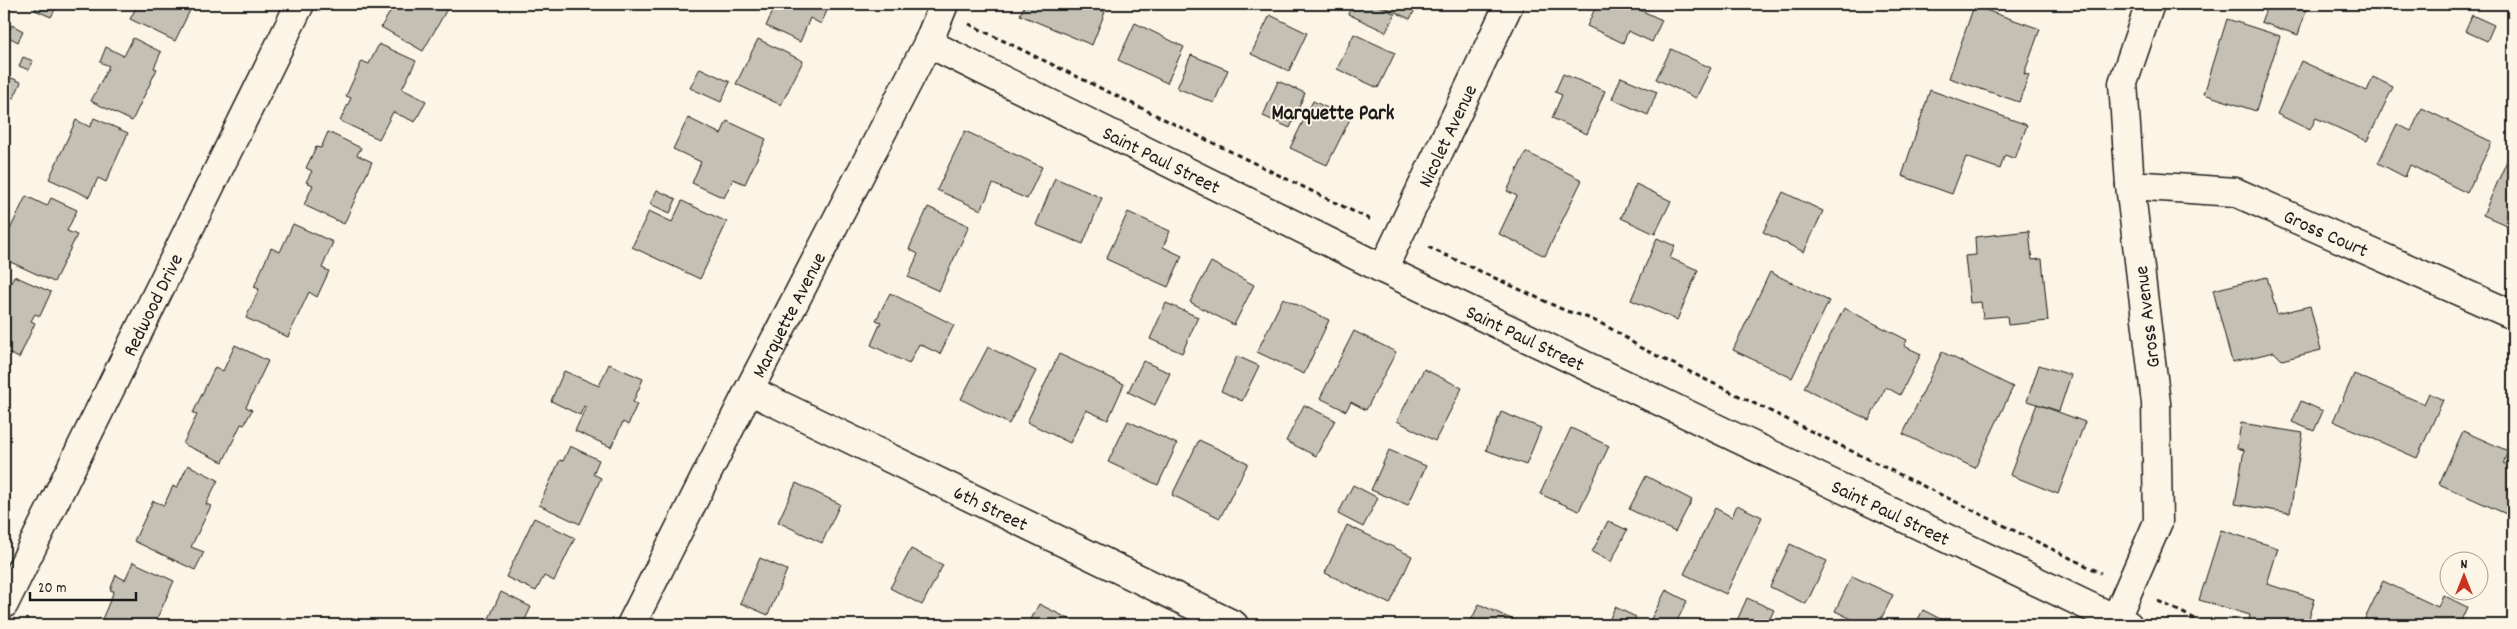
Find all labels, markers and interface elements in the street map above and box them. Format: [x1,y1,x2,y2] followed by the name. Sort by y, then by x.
[1413,80,1486,193] street label: Nicolet Avenue
[1272,100,1395,130] district label: Marquette Park
[1097,121,1224,203] street label: Saint Paul Street
[2278,204,2372,266] street label: Gross Court
[747,248,835,383] street label: Marquette Avenue
[117,250,192,362] street label: Redwood Drive
[2129,264,2169,369] street label: Gross Avenue
[1460,300,1588,380] street label: Saint Paul Street
[1826,474,1954,555] street label: Saint Paul Street
[948,480,1032,540] street label: 6th Street
[2440,552,2490,602] north arrow
[2461,555,2468,575] text: N
[30,569,136,601] scale bar
[38,578,66,600] text: 20 m

